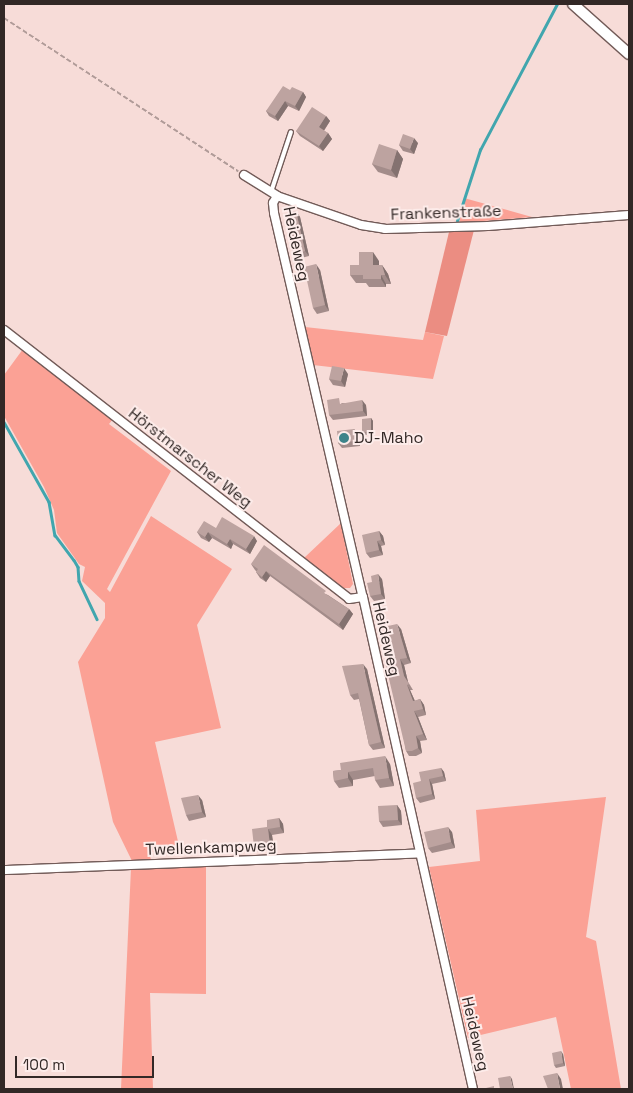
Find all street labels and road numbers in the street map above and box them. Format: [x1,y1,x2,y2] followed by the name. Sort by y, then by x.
[390,201,502,225] street label: Frankenstraße
[279,205,313,283] street label: Heideweg
[124,404,256,512] street label: Hörstmarscher Weg
[368,600,404,678] street label: Heideweg
[145,836,277,860] street label: Twellenkampweg
[457,995,493,1073] street label: Heideweg

